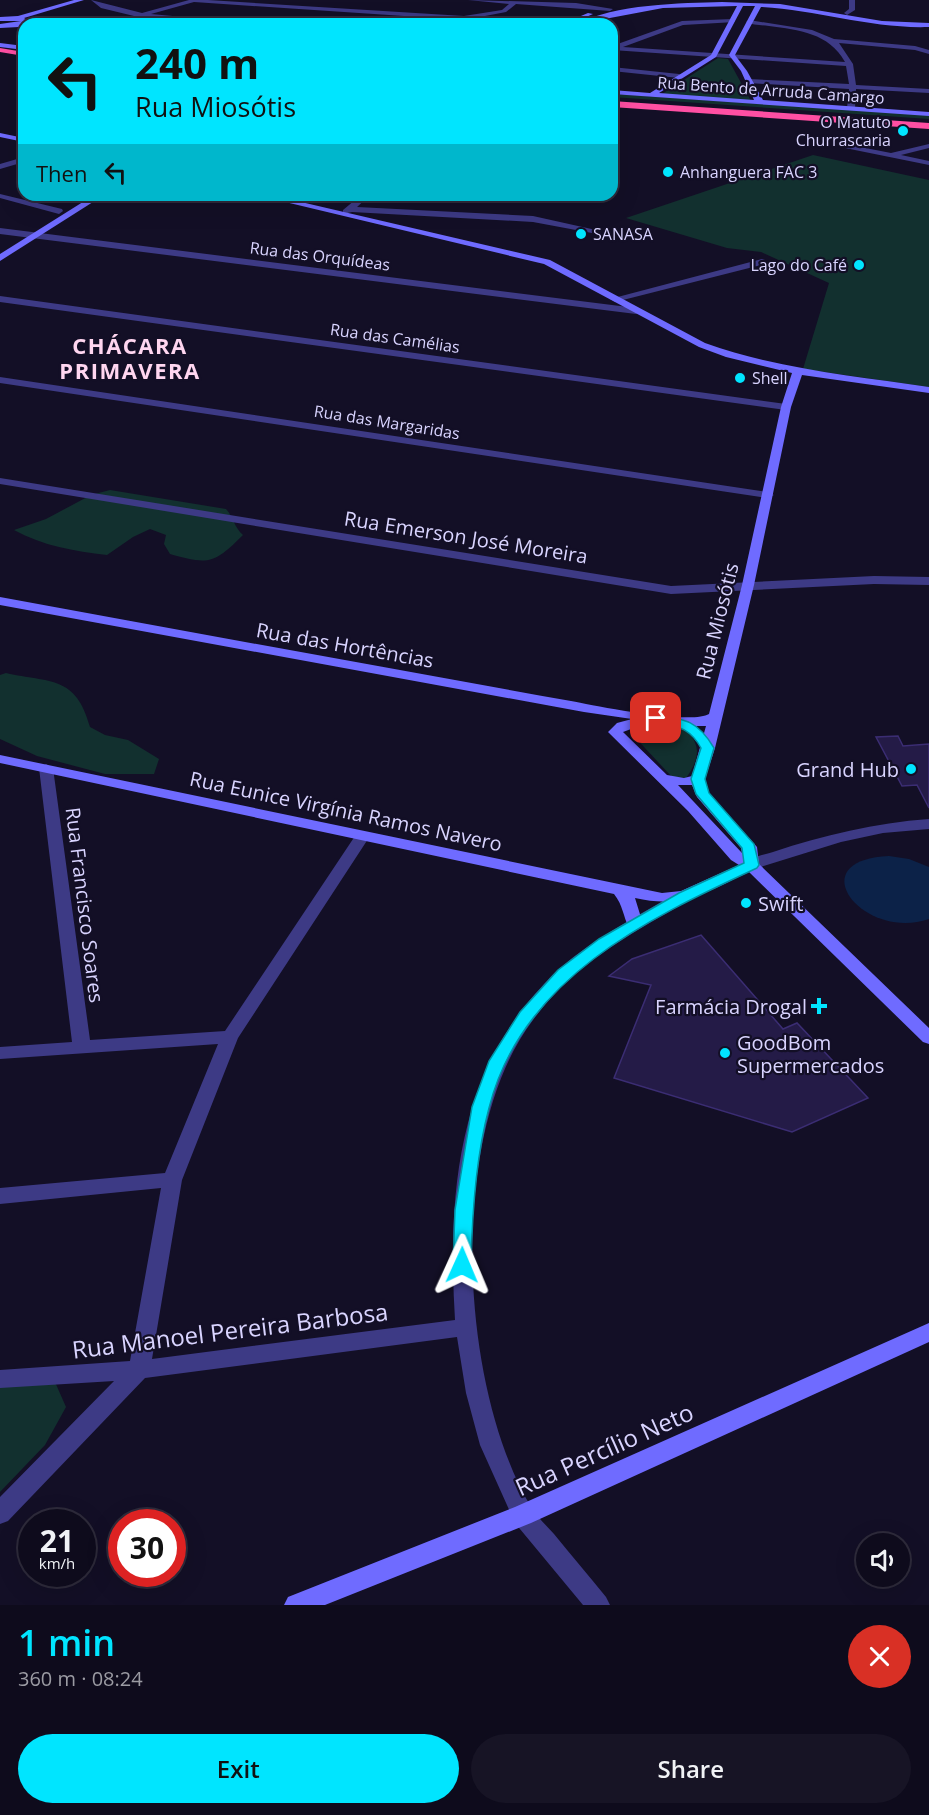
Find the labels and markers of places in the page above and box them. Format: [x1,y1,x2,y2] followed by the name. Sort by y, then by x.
[796,111,891,151] place label: O Matuto Churrascaria
[896,124,910,138] marker: O Matuto Churrascaria
[680,161,817,183] place label: Anhanguera FAC 3
[661,165,675,179] marker: Anhanguera FAC 3
[593,223,654,245] place label: SANASA
[574,227,588,241] marker: SANASA
[750,254,847,276] place label: Lago do Café
[852,258,866,272] marker: Lago do Café
[752,367,788,389] place label: Shell
[733,371,747,385] marker: Shell
[630,692,681,743] pin
[796,756,899,783] place label: Grand Hub
[904,762,918,776] marker: Grand Hub
[758,890,803,917] place label: Swift
[739,896,753,910] marker: Swift
[655,993,807,1020] place label: Farmácia Drogal
[812,999,826,1013] marker: Farmácia Drogal
[737,1029,884,1079] place label: GoodBom Supermercados
[718,1046,732,1060] marker: GoodBom Supermercados

